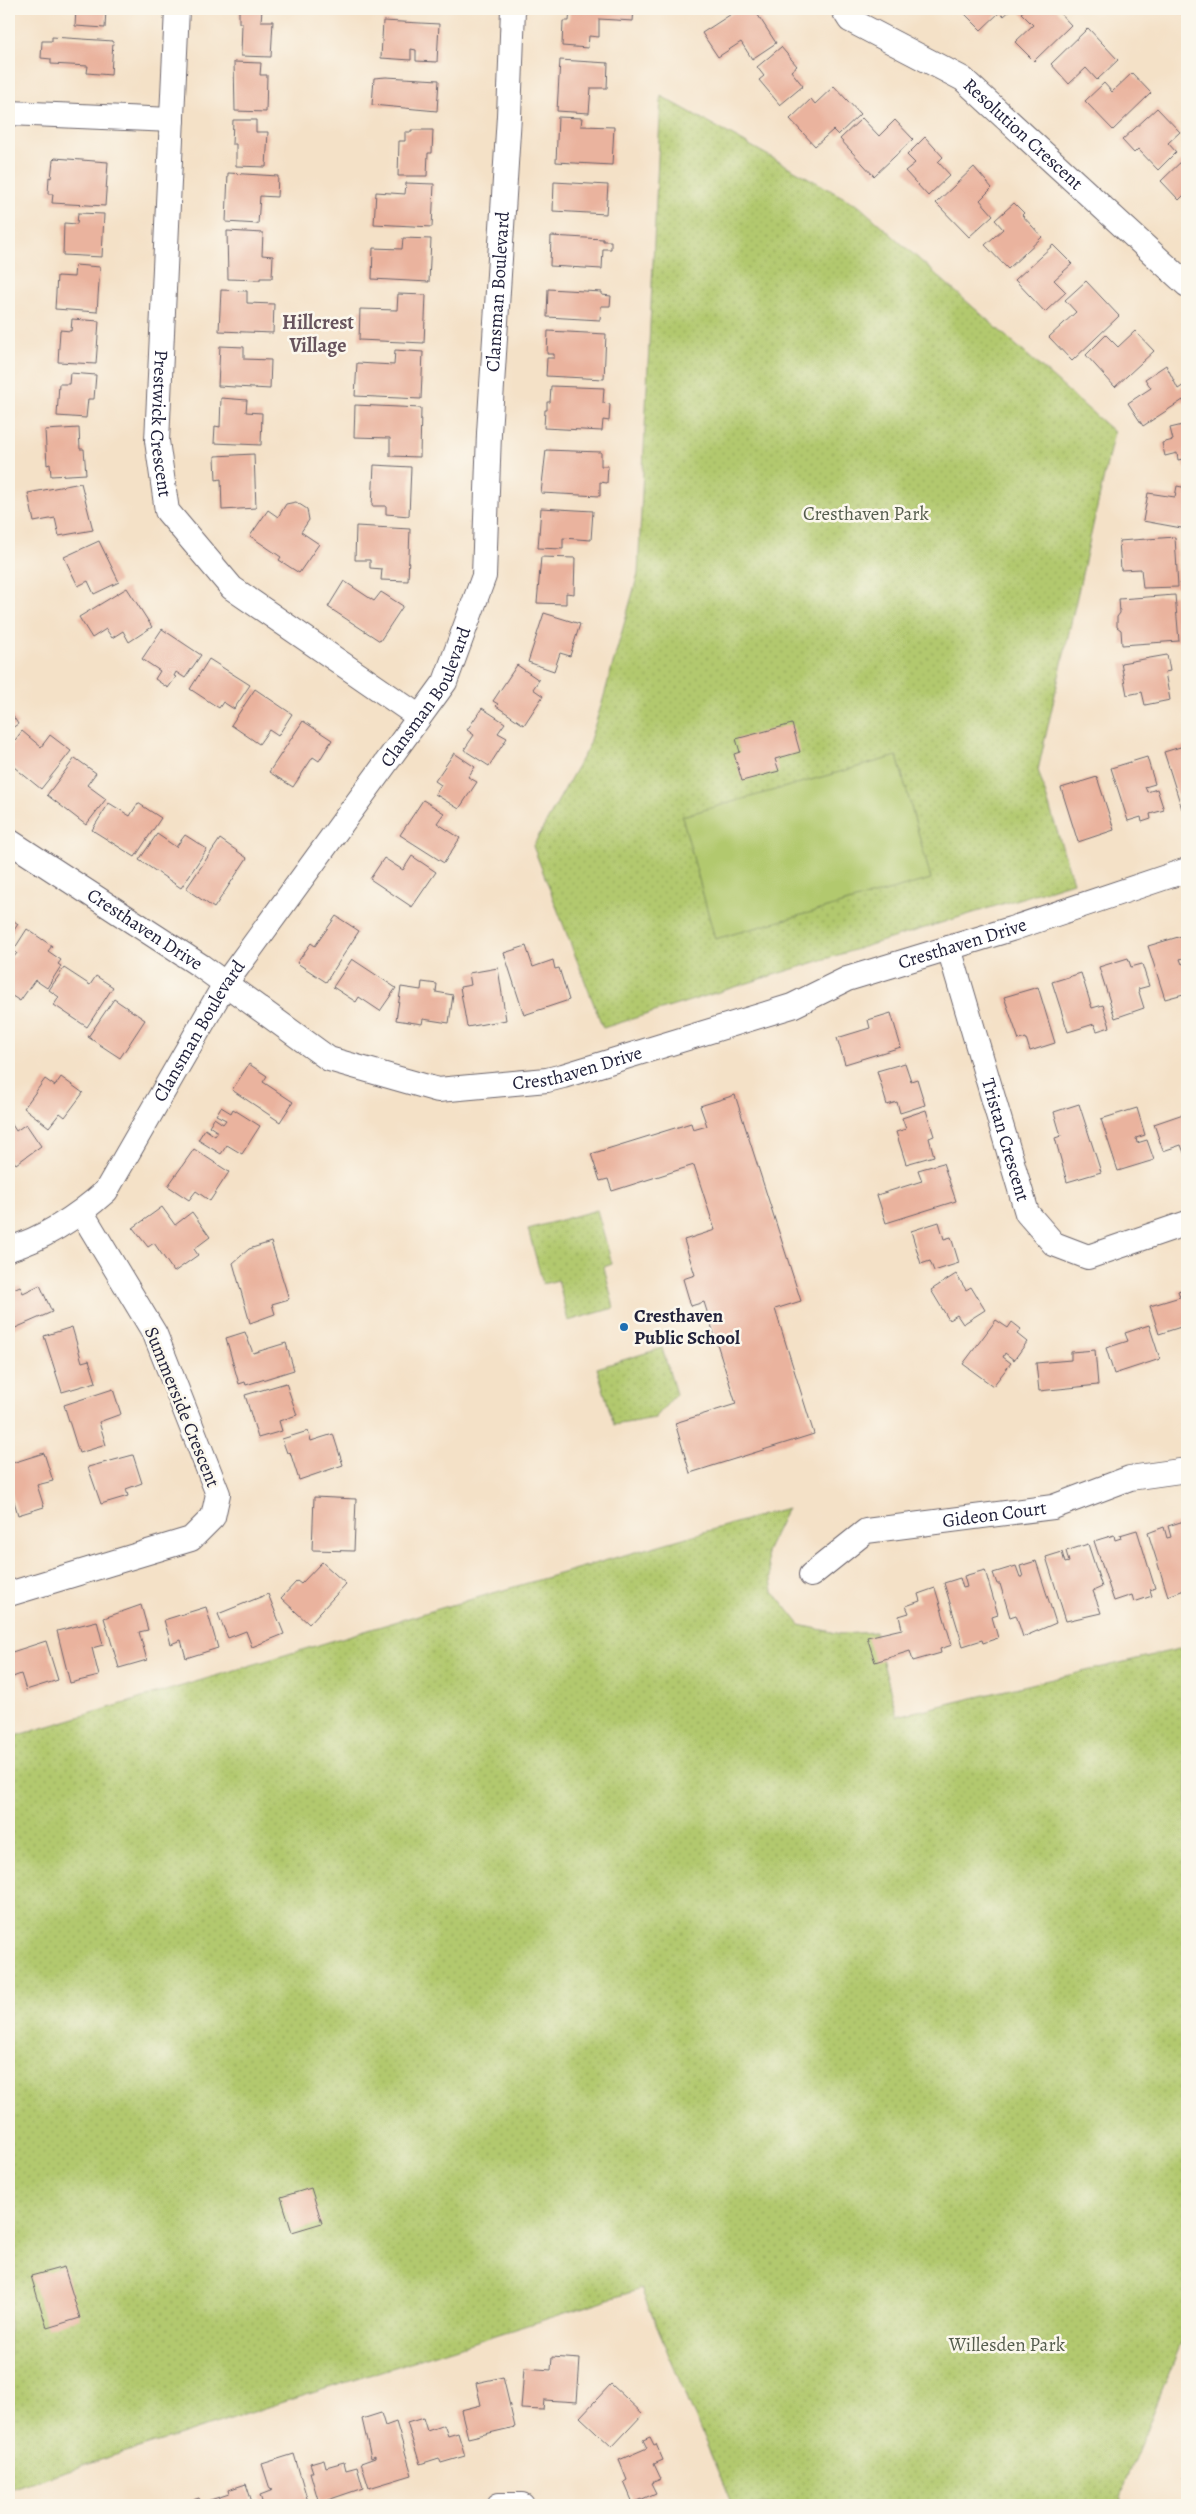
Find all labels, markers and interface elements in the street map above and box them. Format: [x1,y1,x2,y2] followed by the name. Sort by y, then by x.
[957,72,1089,196] street label: Resolution Crescent
[480,210,516,373] street label: Clansman Boulevard
[282,309,354,359] district label: Hillcrest Village
[144,349,178,499] street label: Prestwick Crescent
[803,501,930,527] park label: Cresthaven Park
[374,622,478,773] street label: Clansman Boulevard
[82,882,208,977] street label: Cresthaven Drive
[895,912,1030,976] street label: Cresthaven Drive
[147,954,252,1107] street label: Clansman Boulevard
[511,1040,645,1096] street label: Cresthaven Drive
[975,1075,1036,1205] street label: Tristan Crescent
[634,1303,740,1351] place label: Cresthaven Public School
[618,1321,630,1333] marker: Cresthaven Public School
[138,1323,226,1491] street label: Summerside Crescent
[941,1495,1048,1534] street label: Gideon Court
[948,2332,1066,2358] park label: Willesden Park

